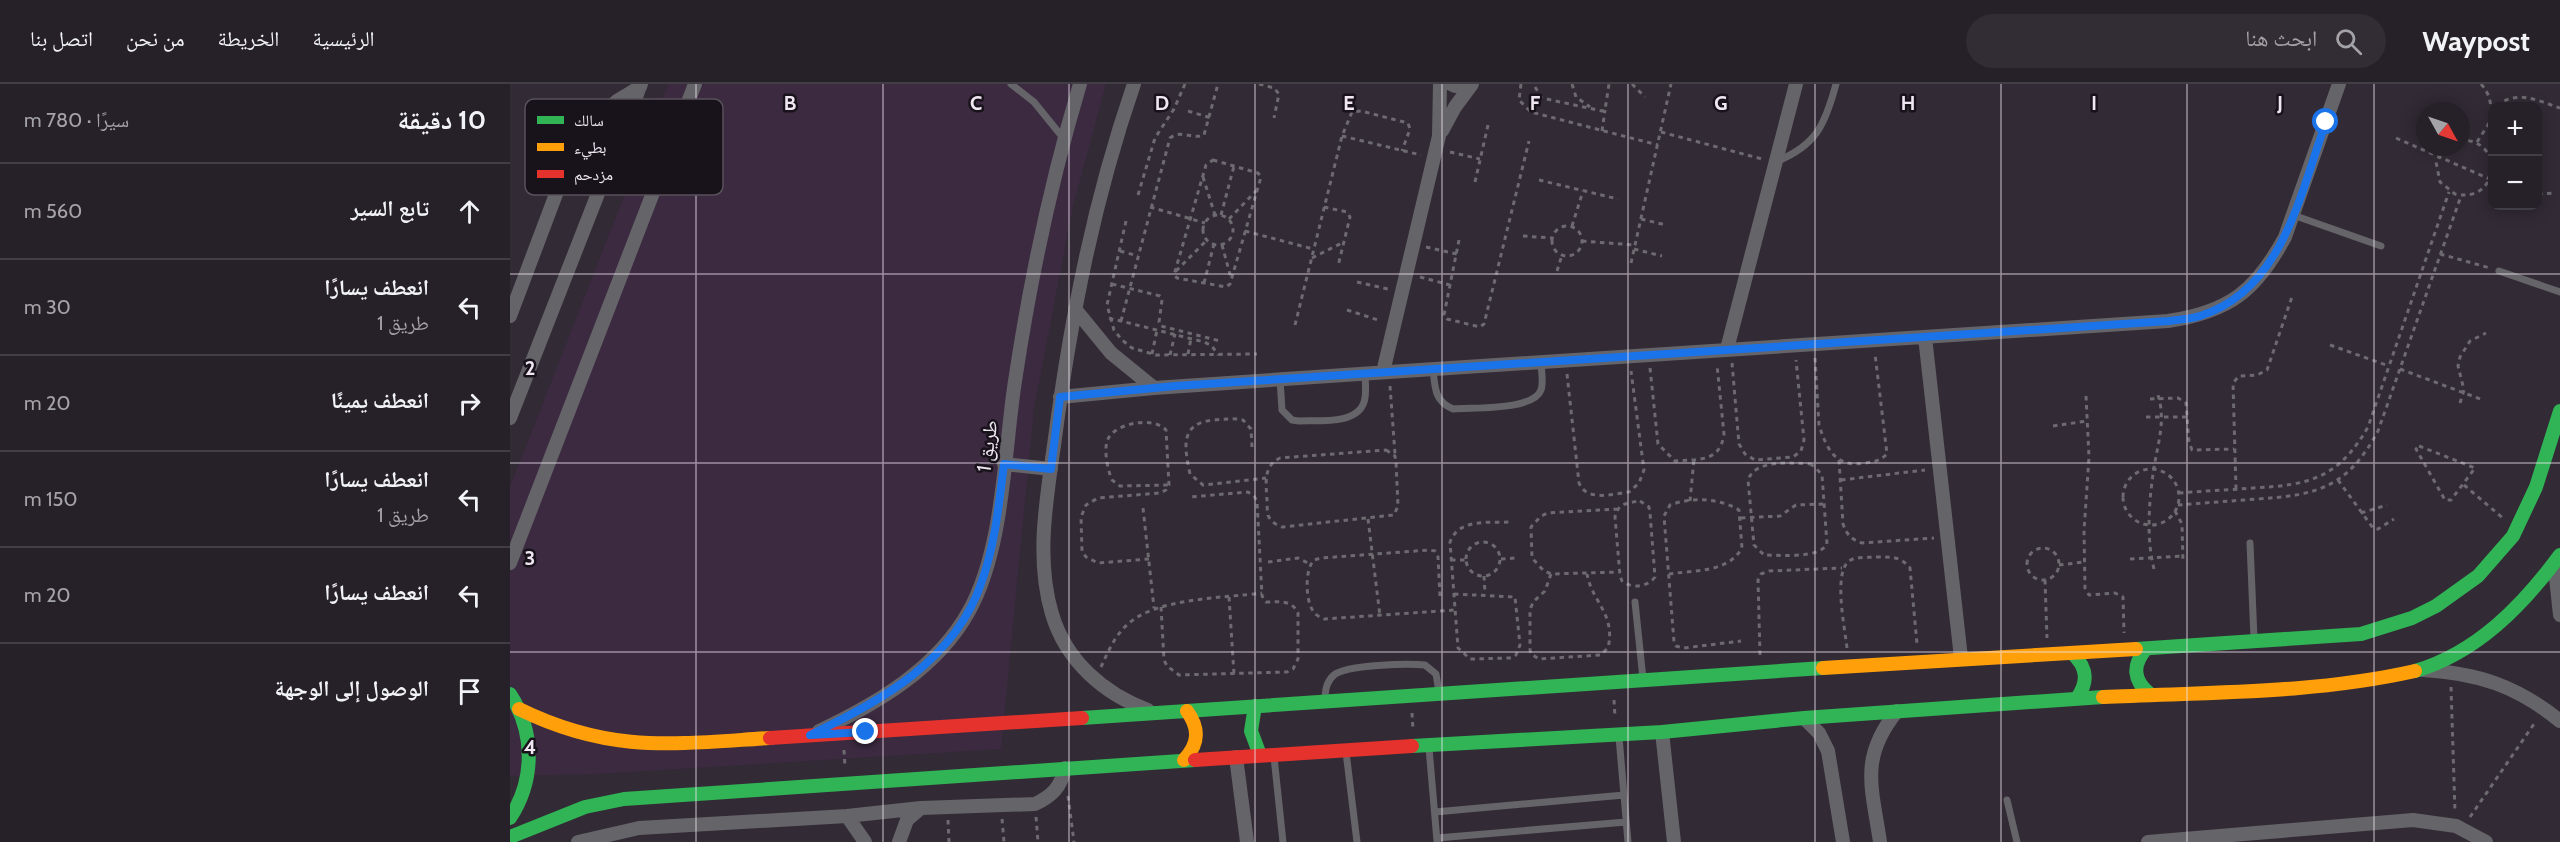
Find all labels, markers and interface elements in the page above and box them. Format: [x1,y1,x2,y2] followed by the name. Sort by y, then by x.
[1966,14,2386,68] search box
[2422,24,2530,58] text: Waypost
[2245,25,2317,52] text: ابحث هنا
[2332,25,2365,58] icon: search
[30,26,93,51] text: اتصل بنا
[126,26,185,51] text: من نحن
[218,26,279,51] text: الخريطة
[312,26,375,51] text: الرئيسية
[784,91,796,115] text: B
[970,91,982,115] text: C
[1155,91,1169,115] text: D
[1343,91,1355,115] text: E
[1530,91,1541,115] text: F
[1714,91,1728,115] text: G
[1901,91,1915,115] text: H
[2091,91,2097,115] text: I
[2276,91,2283,115] text: J
[525,99,723,195] legend
[2416,102,2470,156] north arrow
[2488,102,2542,210] map controls
[2488,102,2542,156] button: +
[398,104,486,136] text: 10 دقيقة
[24,108,129,132] text: سيرًا · 780 m
[2312,108,2338,134] route start
[574,111,604,130] text: سالك
[574,138,606,160] text: بطيء
[2488,156,2542,210] button: −
[574,165,613,185] text: مزدحم
[351,195,429,222] text: تابع السير
[453,195,486,228] icon: ahead
[24,199,82,223] text: 560 m
[324,274,429,301] text: انعطف يسارًا
[453,291,486,324] icon: left
[24,295,71,319] text: 30 m
[377,311,429,335] text: طريق 1
[525,356,535,380] text: 2
[331,387,429,414] text: انعطف يمينًا
[453,387,486,420] icon: right
[24,391,71,415] text: 20 m
[971,419,1003,473] street label: طريق 1
[324,466,429,493] text: انعطف يسارًا
[453,483,486,516] icon: left
[24,487,77,511] text: 150 m
[377,503,429,527] text: طريق 1
[525,546,535,570] text: 3
[324,579,429,606] text: انعطف يسارًا
[453,579,486,612] icon: left
[24,583,71,607] text: 20 m
[274,675,429,702] text: الوصول إلى الوجهة
[453,675,486,708] icon: arrive
[852,718,878,744] route end
[524,735,536,759] text: 4

